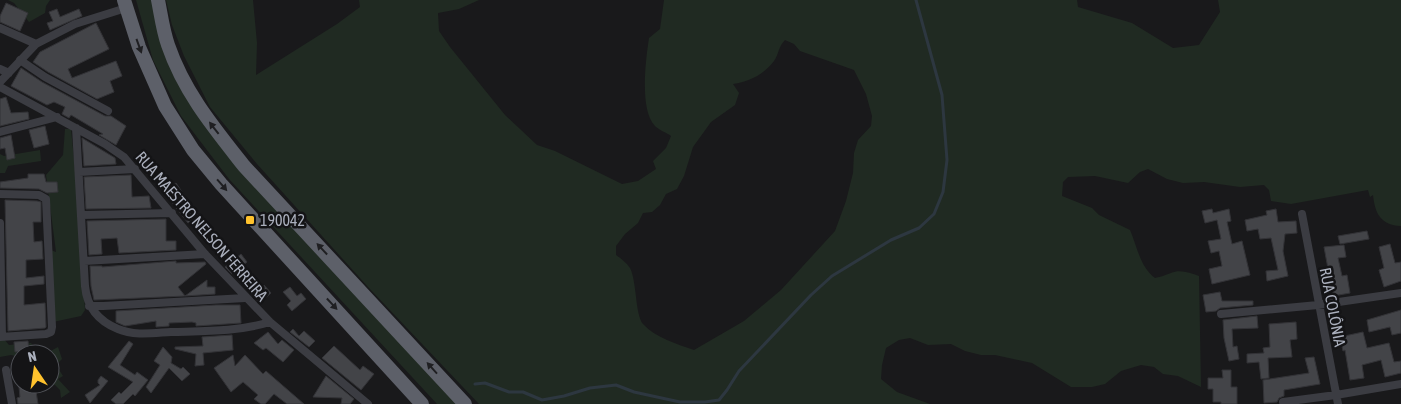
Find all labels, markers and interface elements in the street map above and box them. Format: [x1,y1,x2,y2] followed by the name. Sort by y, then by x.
[136,39,143,54] one-way arrow
[209,121,219,135] one-way arrow
[132,148,272,305] street label: RUA MAESTRO NELSON FERREIRA
[216,178,228,190] one-way arrow
[260,211,305,229] place label: 190042
[244,214,256,226] marker: 190042
[316,243,328,255] one-way arrow
[1317,266,1350,348] street label: RUA COLÔNIA
[326,298,338,310] one-way arrow
[10,344,60,394] north arrow
[26,348,38,365] text: N
[426,362,438,374] one-way arrow

